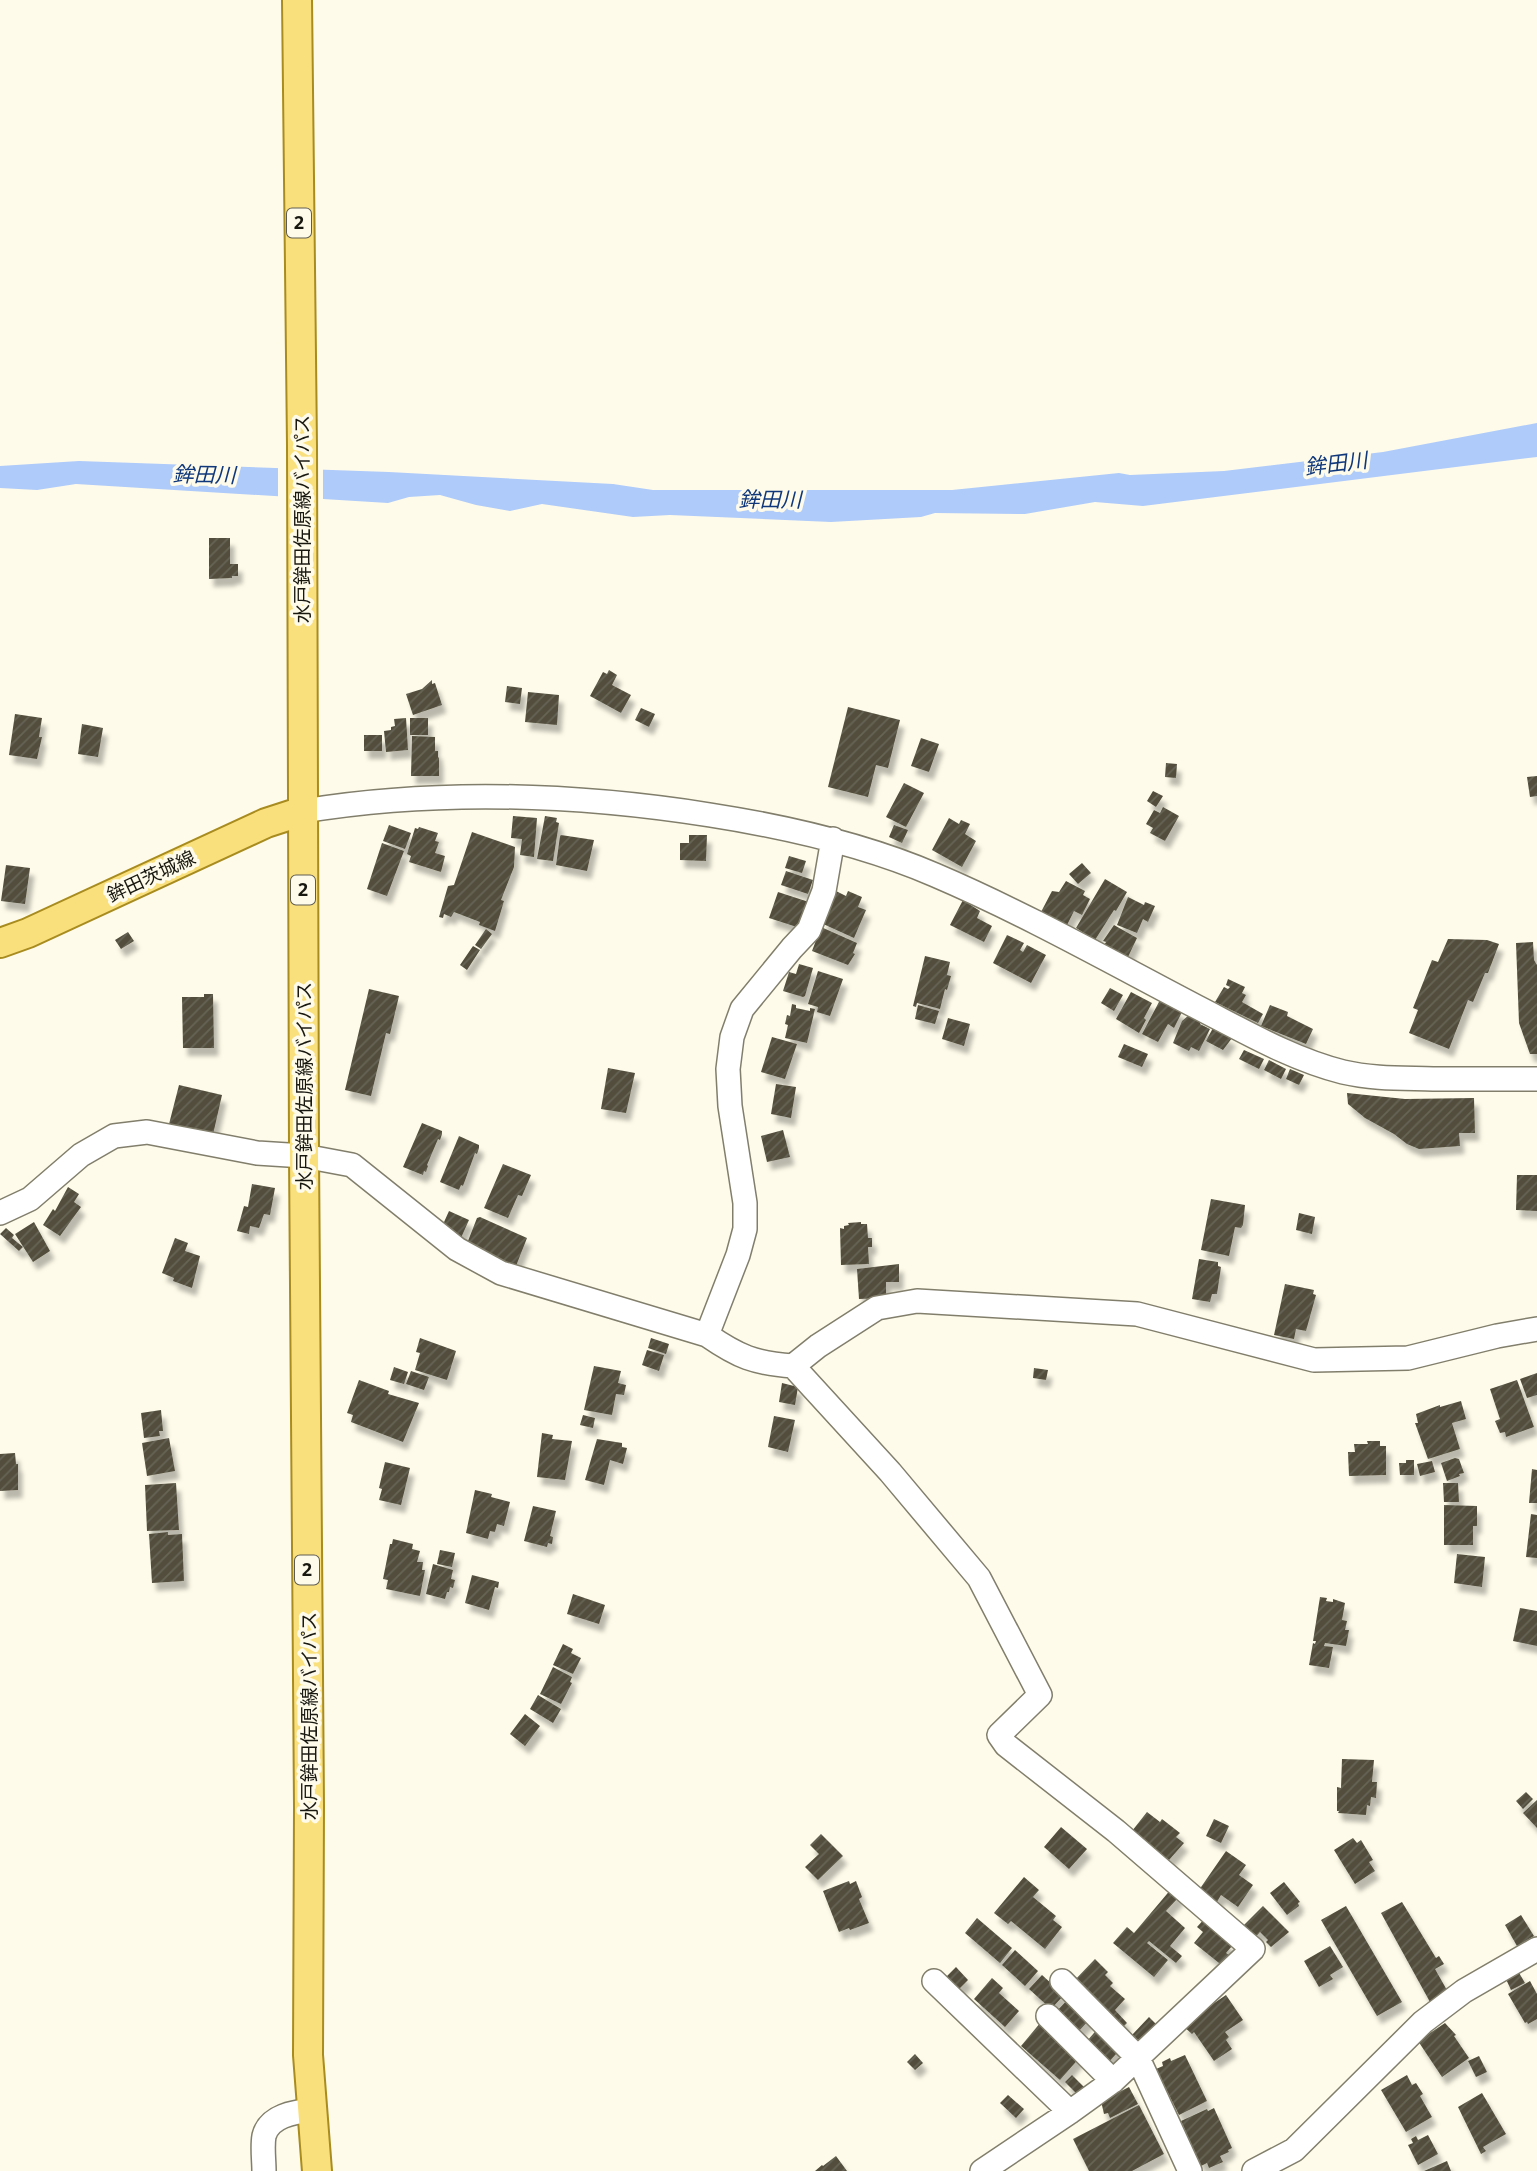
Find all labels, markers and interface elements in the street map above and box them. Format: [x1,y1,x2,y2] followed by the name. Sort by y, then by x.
[287,208,311,238] road number: 2
[289,415,315,623] street label: 水戸鉾田佐原線バイパス
[1303,445,1371,481] water label: 鉾田川
[172,459,238,489] water label: 鉾田川
[739,485,803,513] water label: 鉾田川
[102,844,200,908] street label: 鉾田茨城線
[291,876,315,904] road number: 2
[291,982,317,1190] street label: 水戸鉾田佐原線バイパス
[295,1555,319,1584] road number: 2
[296,1612,322,1820] street label: 水戸鉾田佐原線バイパス

